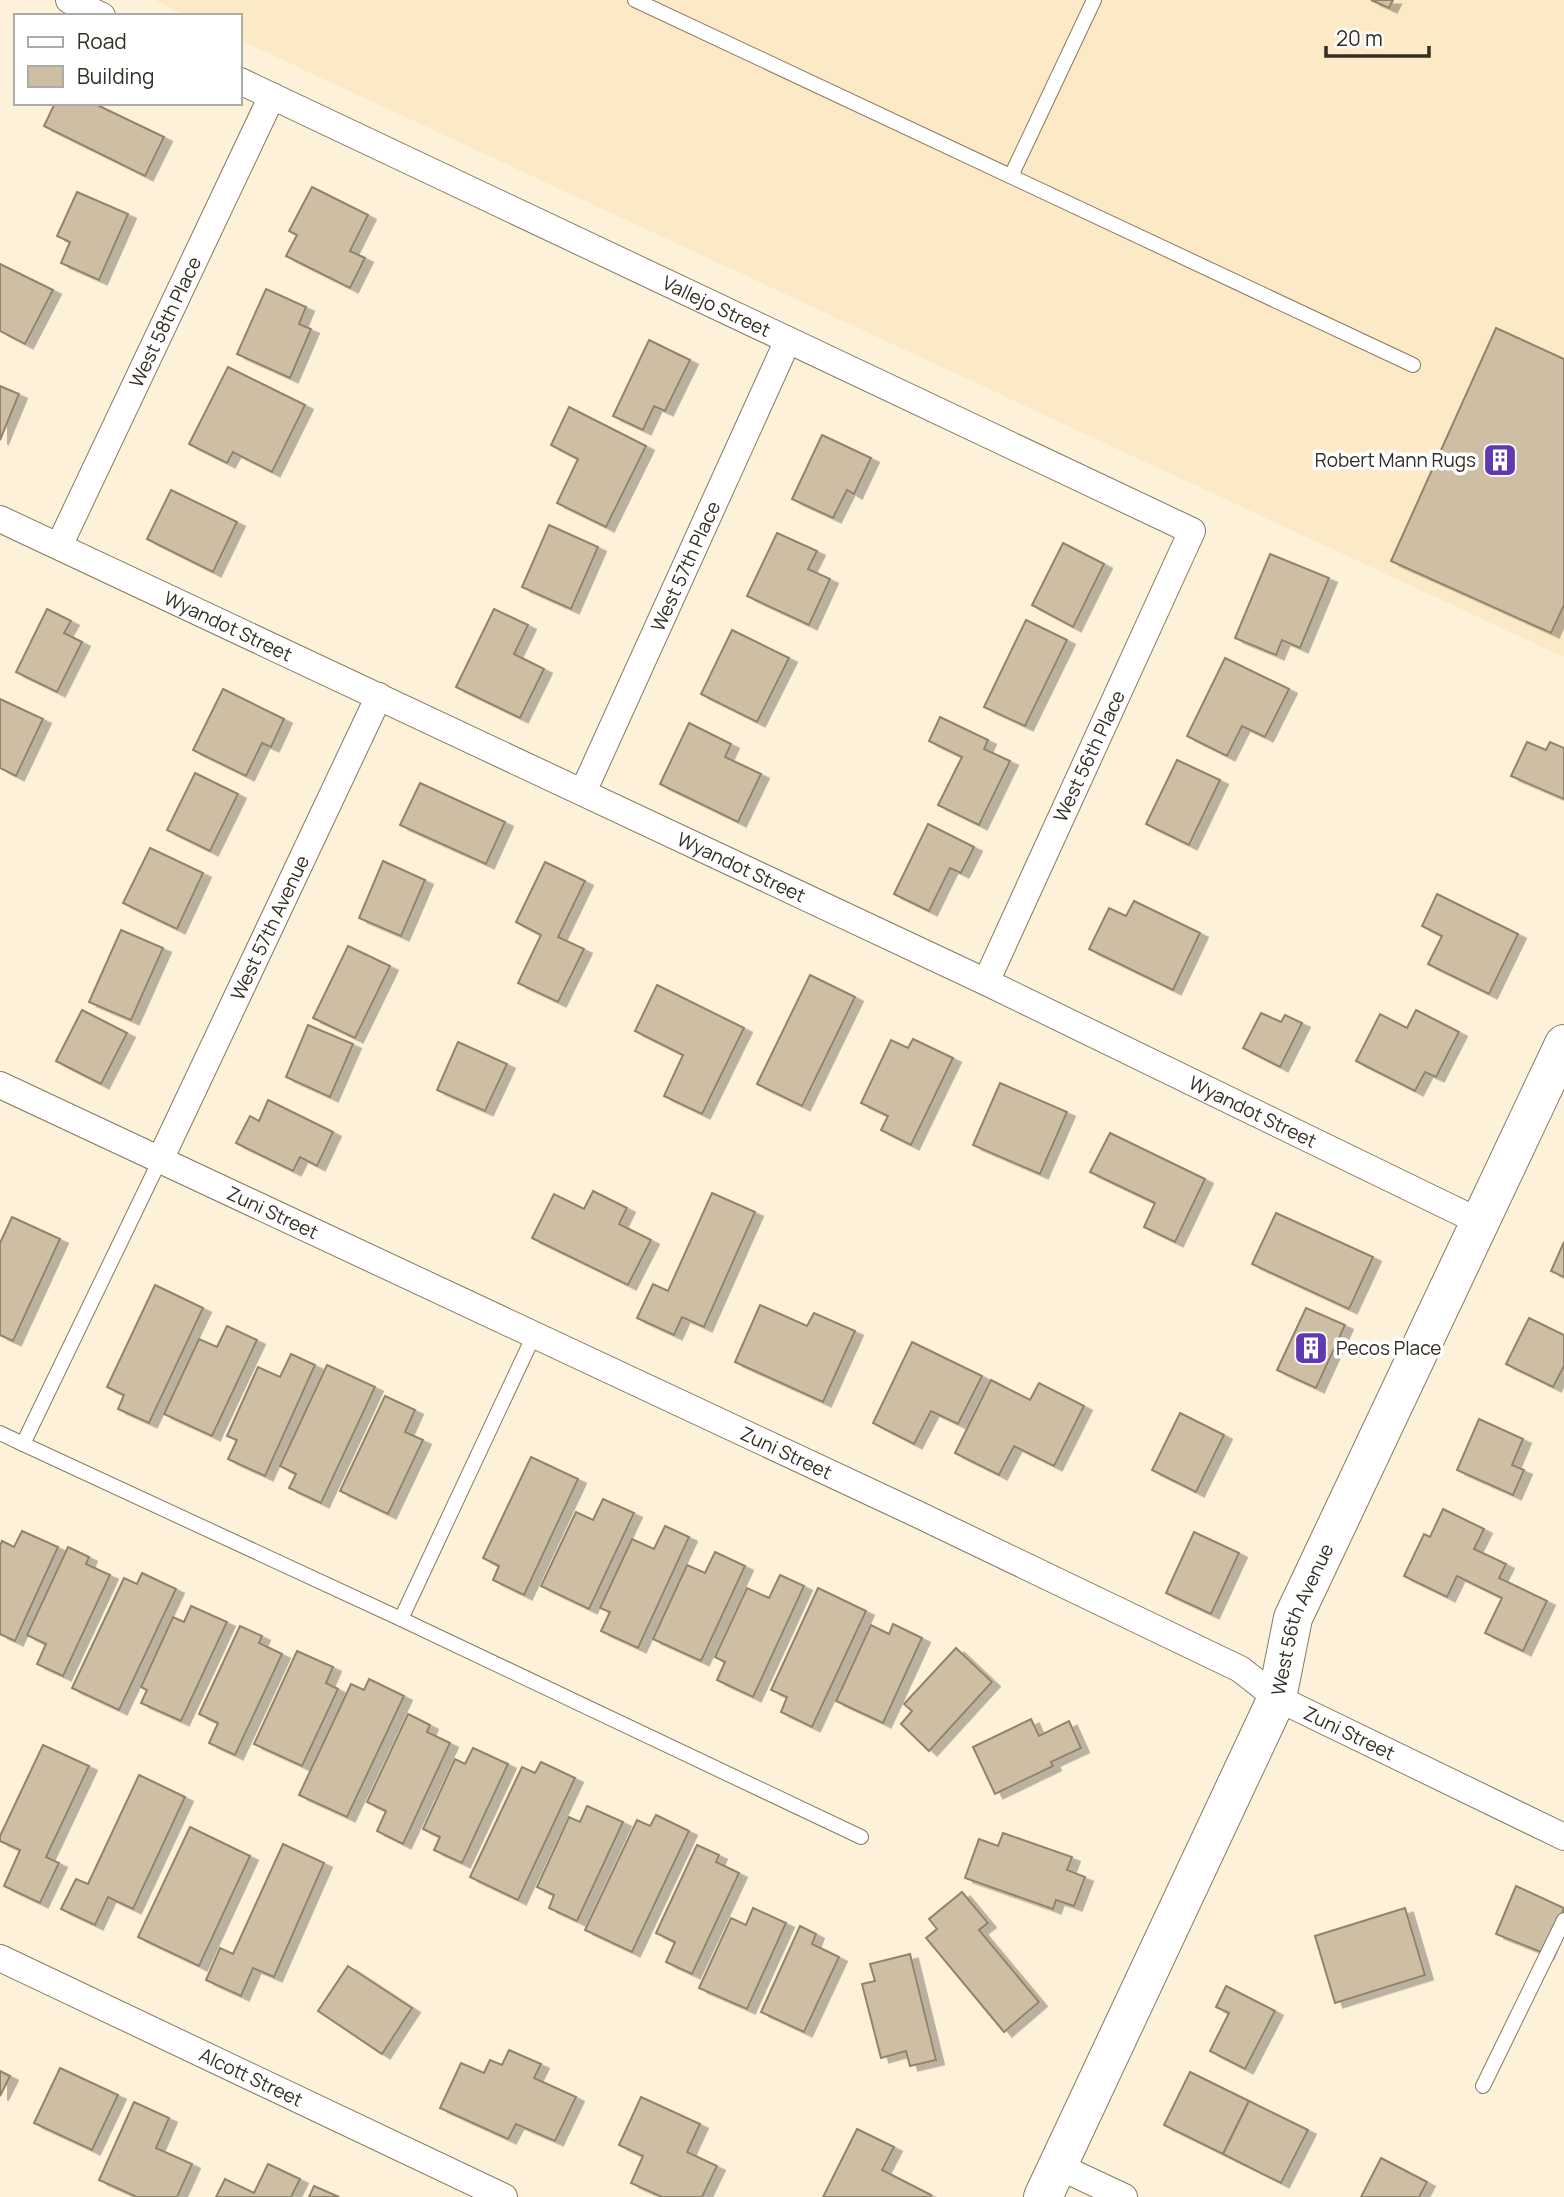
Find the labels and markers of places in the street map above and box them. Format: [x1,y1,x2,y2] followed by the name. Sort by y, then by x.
[1481,441,1519,479] building icon: Robert Mann Rugs
[1315,447,1476,473] place label: Robert Mann Rugs
[1292,1329,1330,1367] building icon: Pecos Place
[1336,1335,1441,1361] place label: Pecos Place

